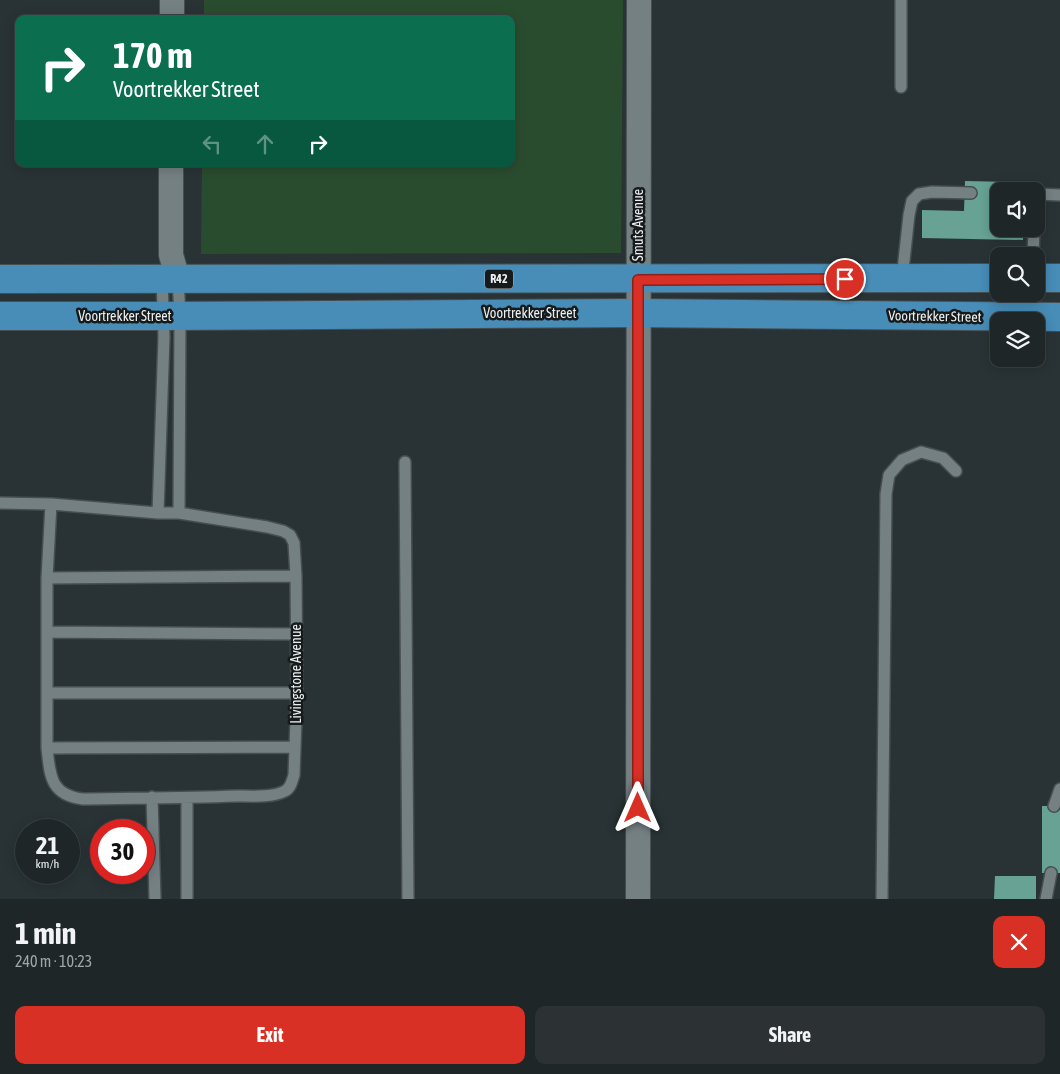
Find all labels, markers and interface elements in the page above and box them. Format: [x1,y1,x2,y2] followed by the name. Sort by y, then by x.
[30,35,95,100] icon: right
[113,35,192,75] text: 170 m
[113,76,260,102] text: Voortrekker Street
[198,130,226,158] icon: left
[251,130,279,158] icon: ahead
[304,130,332,158] icon: right
[990,182,1045,367] map controls
[990,182,1045,237] button: sound
[630,189,646,261] street label: Smuts Avenue
[990,247,1045,302] button: search
[824,258,866,300] pin
[831,265,859,293] icon: arrive
[485,270,513,288] road number: R42
[483,305,577,321] street label: Voortrekker Street
[888,307,982,325] street label: Voortrekker Street
[78,308,172,324] street label: Voortrekker Street
[990,312,1045,367] button: layers
[288,624,304,724] street label: Livingstone Avenue
[611,781,663,833] position arrow
[90,819,155,884] speed limit sign: 30
[36,831,59,859] text: 21
[36,857,59,871] text: km/h
[15,916,76,950] text: 1 min
[993,916,1045,968] button: close
[15,952,92,970] text: 240 m · 10:23
[15,1006,525,1064] button: Exit
[535,1006,1045,1064] button: Share

